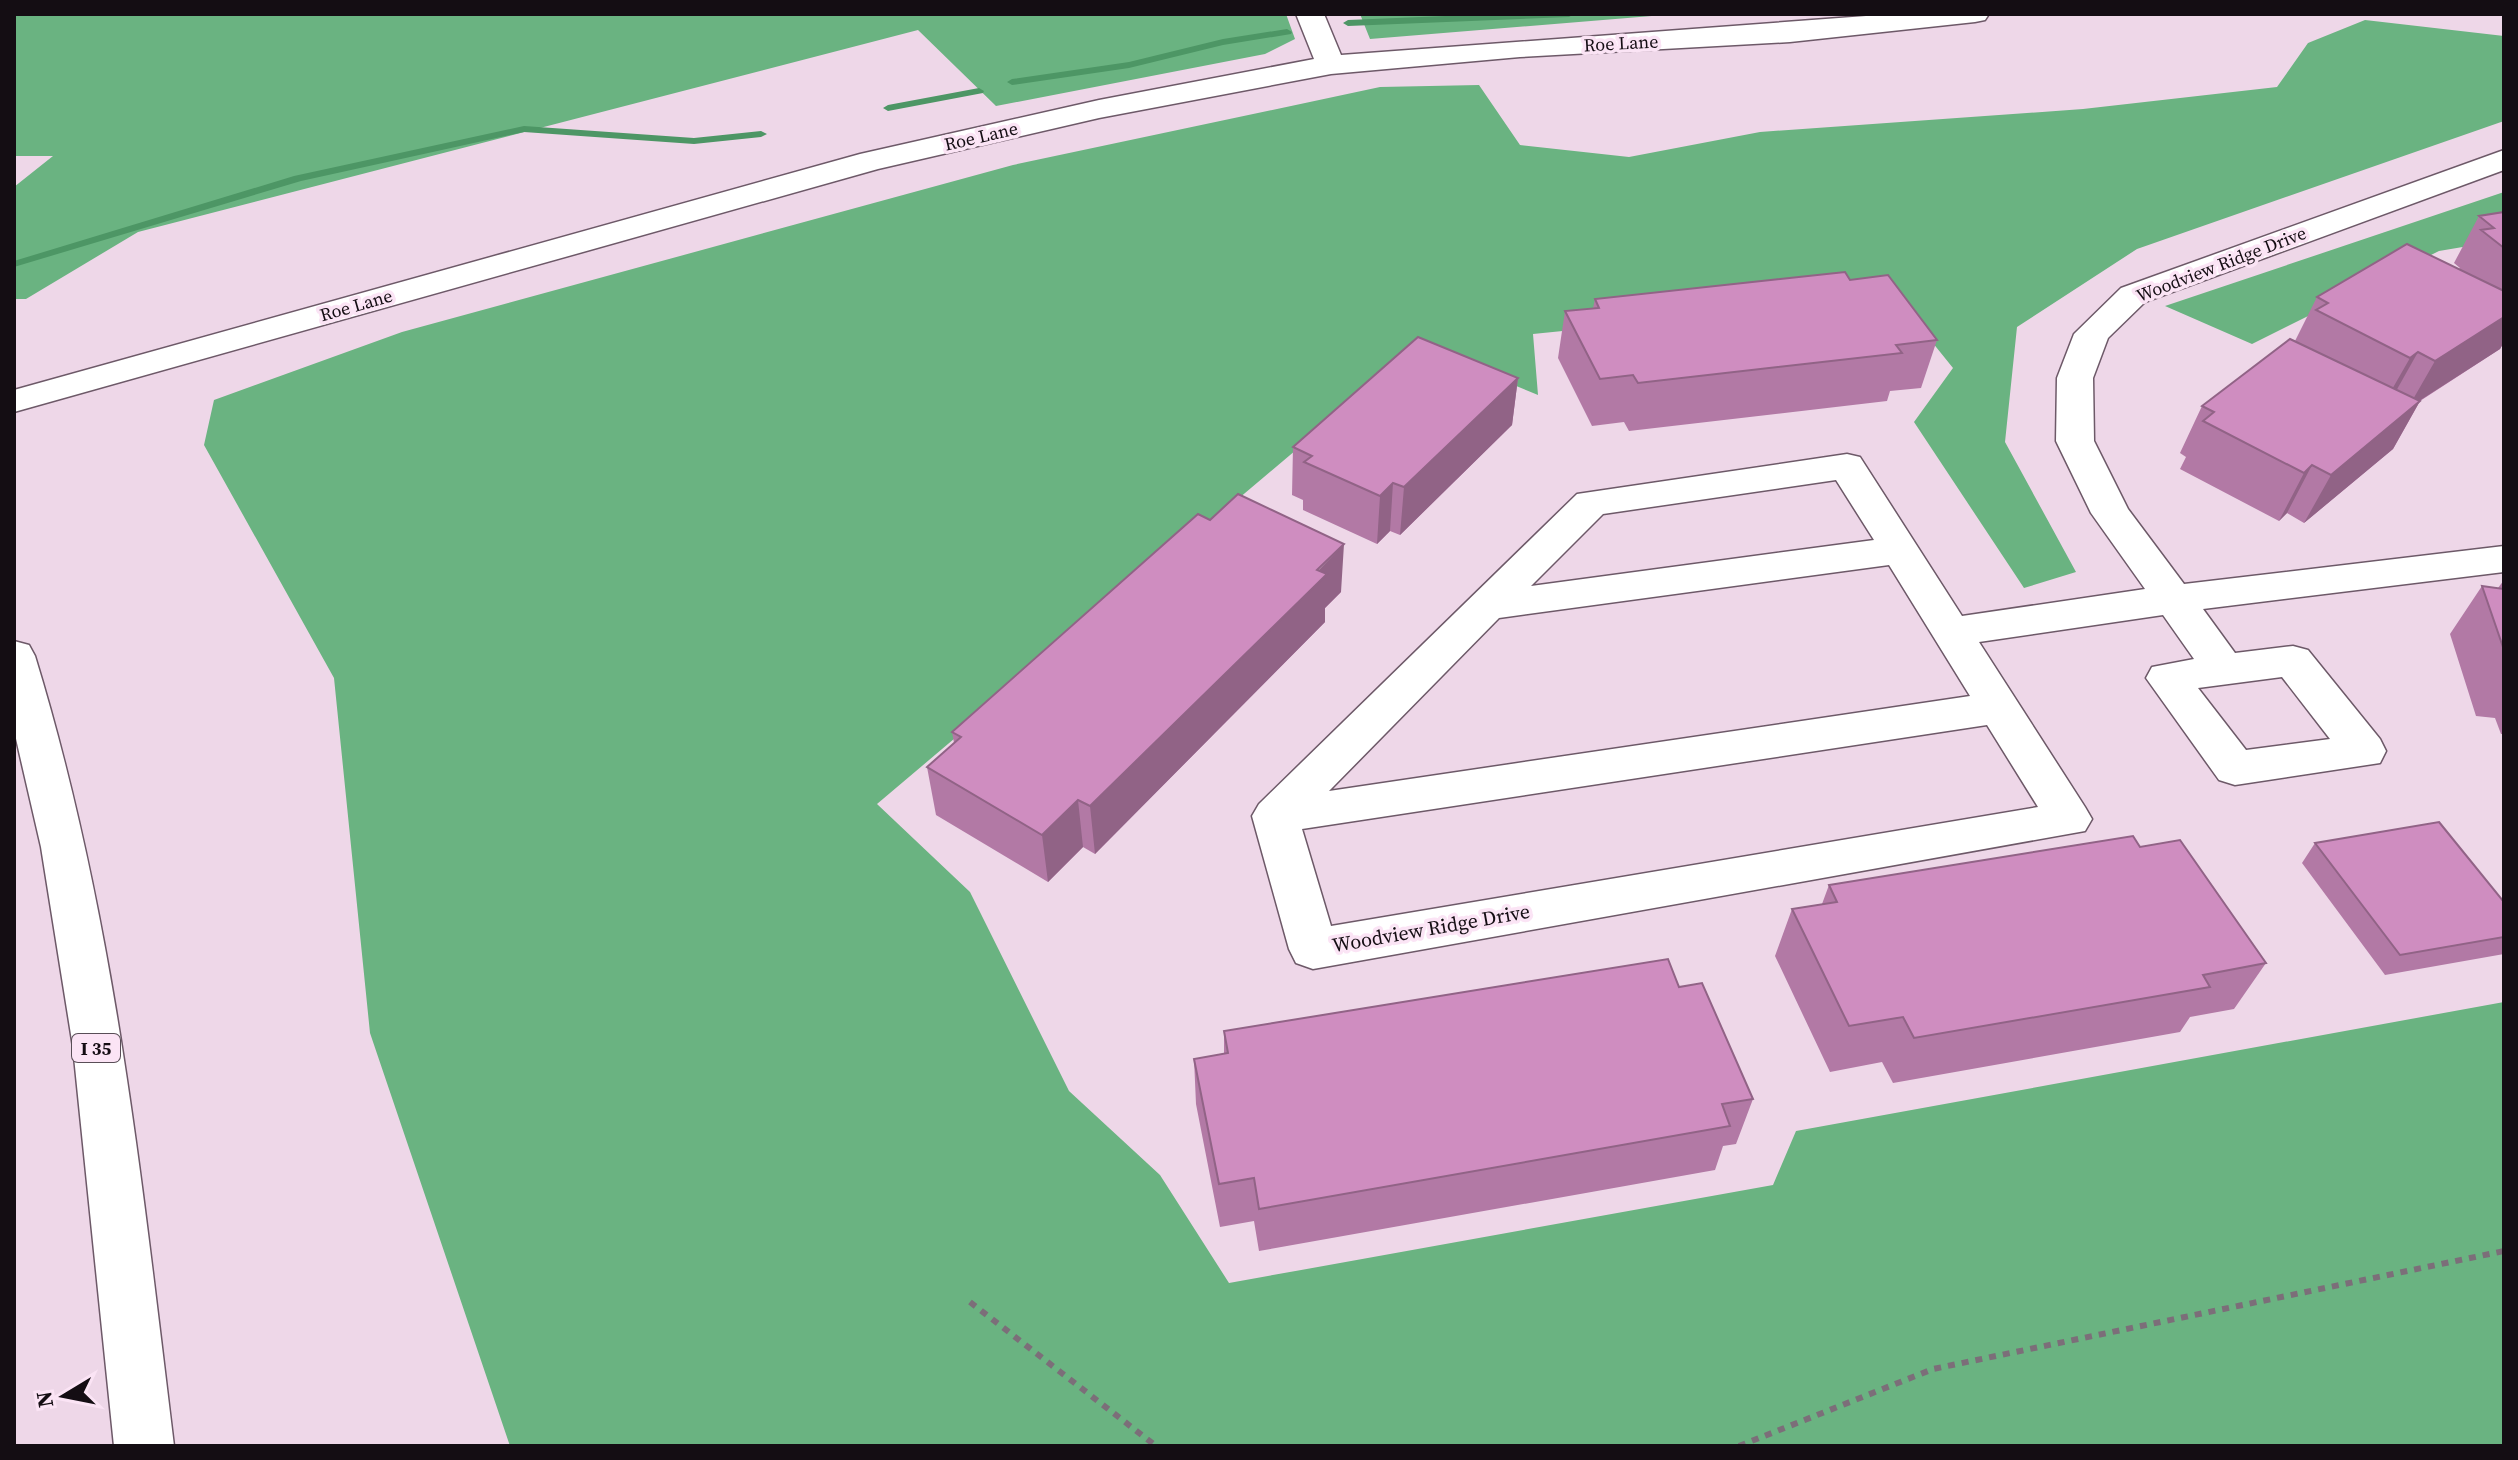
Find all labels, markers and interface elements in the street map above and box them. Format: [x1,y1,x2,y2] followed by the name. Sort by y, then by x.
[1583,29,1659,57] street label: Roe Lane
[942,115,1020,157] street label: Roe Lane
[2132,220,2310,308] street label: Woodview Ridge Drive
[317,283,395,327] street label: Roe Lane
[1330,897,1532,959] street label: Woodview Ridge Drive
[72,1034,120,1062] road number: I 35
[24,1356,104,1436] north arrow
[28,1389,60,1410] text: N

